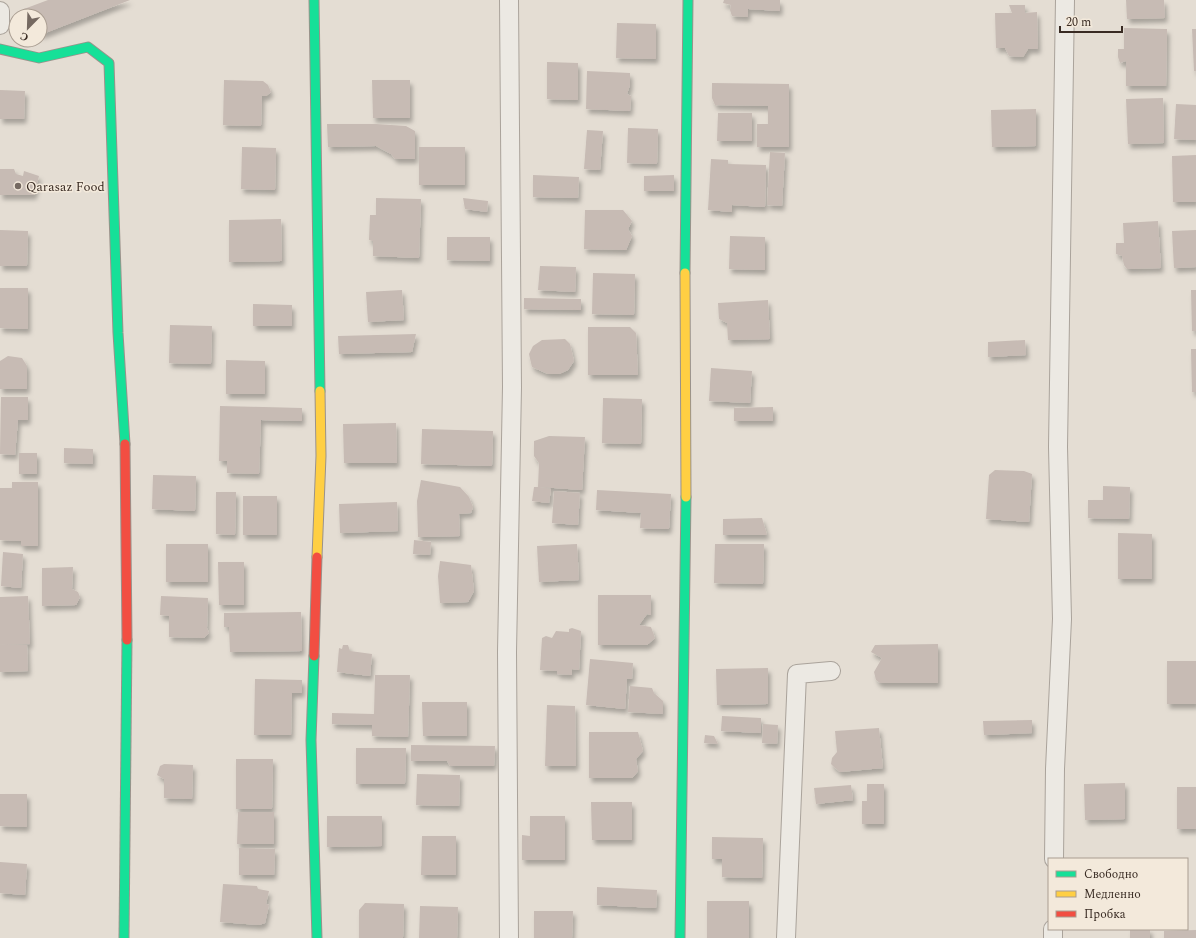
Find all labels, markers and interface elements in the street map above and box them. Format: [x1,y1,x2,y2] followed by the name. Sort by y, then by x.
[8,8,48,48] north arrow
[1060,8,1122,34] scale bar
[1066,13,1091,32] text: 20 m
[17,27,31,46] text: С
[26,177,105,197] place label: Qarasaz Food
[13,181,23,191] marker: Qarasaz Food
[1048,858,1188,930] legend
[1084,865,1138,884] text: Свободно
[1084,885,1141,904] text: Медленно
[1084,905,1126,924] text: Пробка

